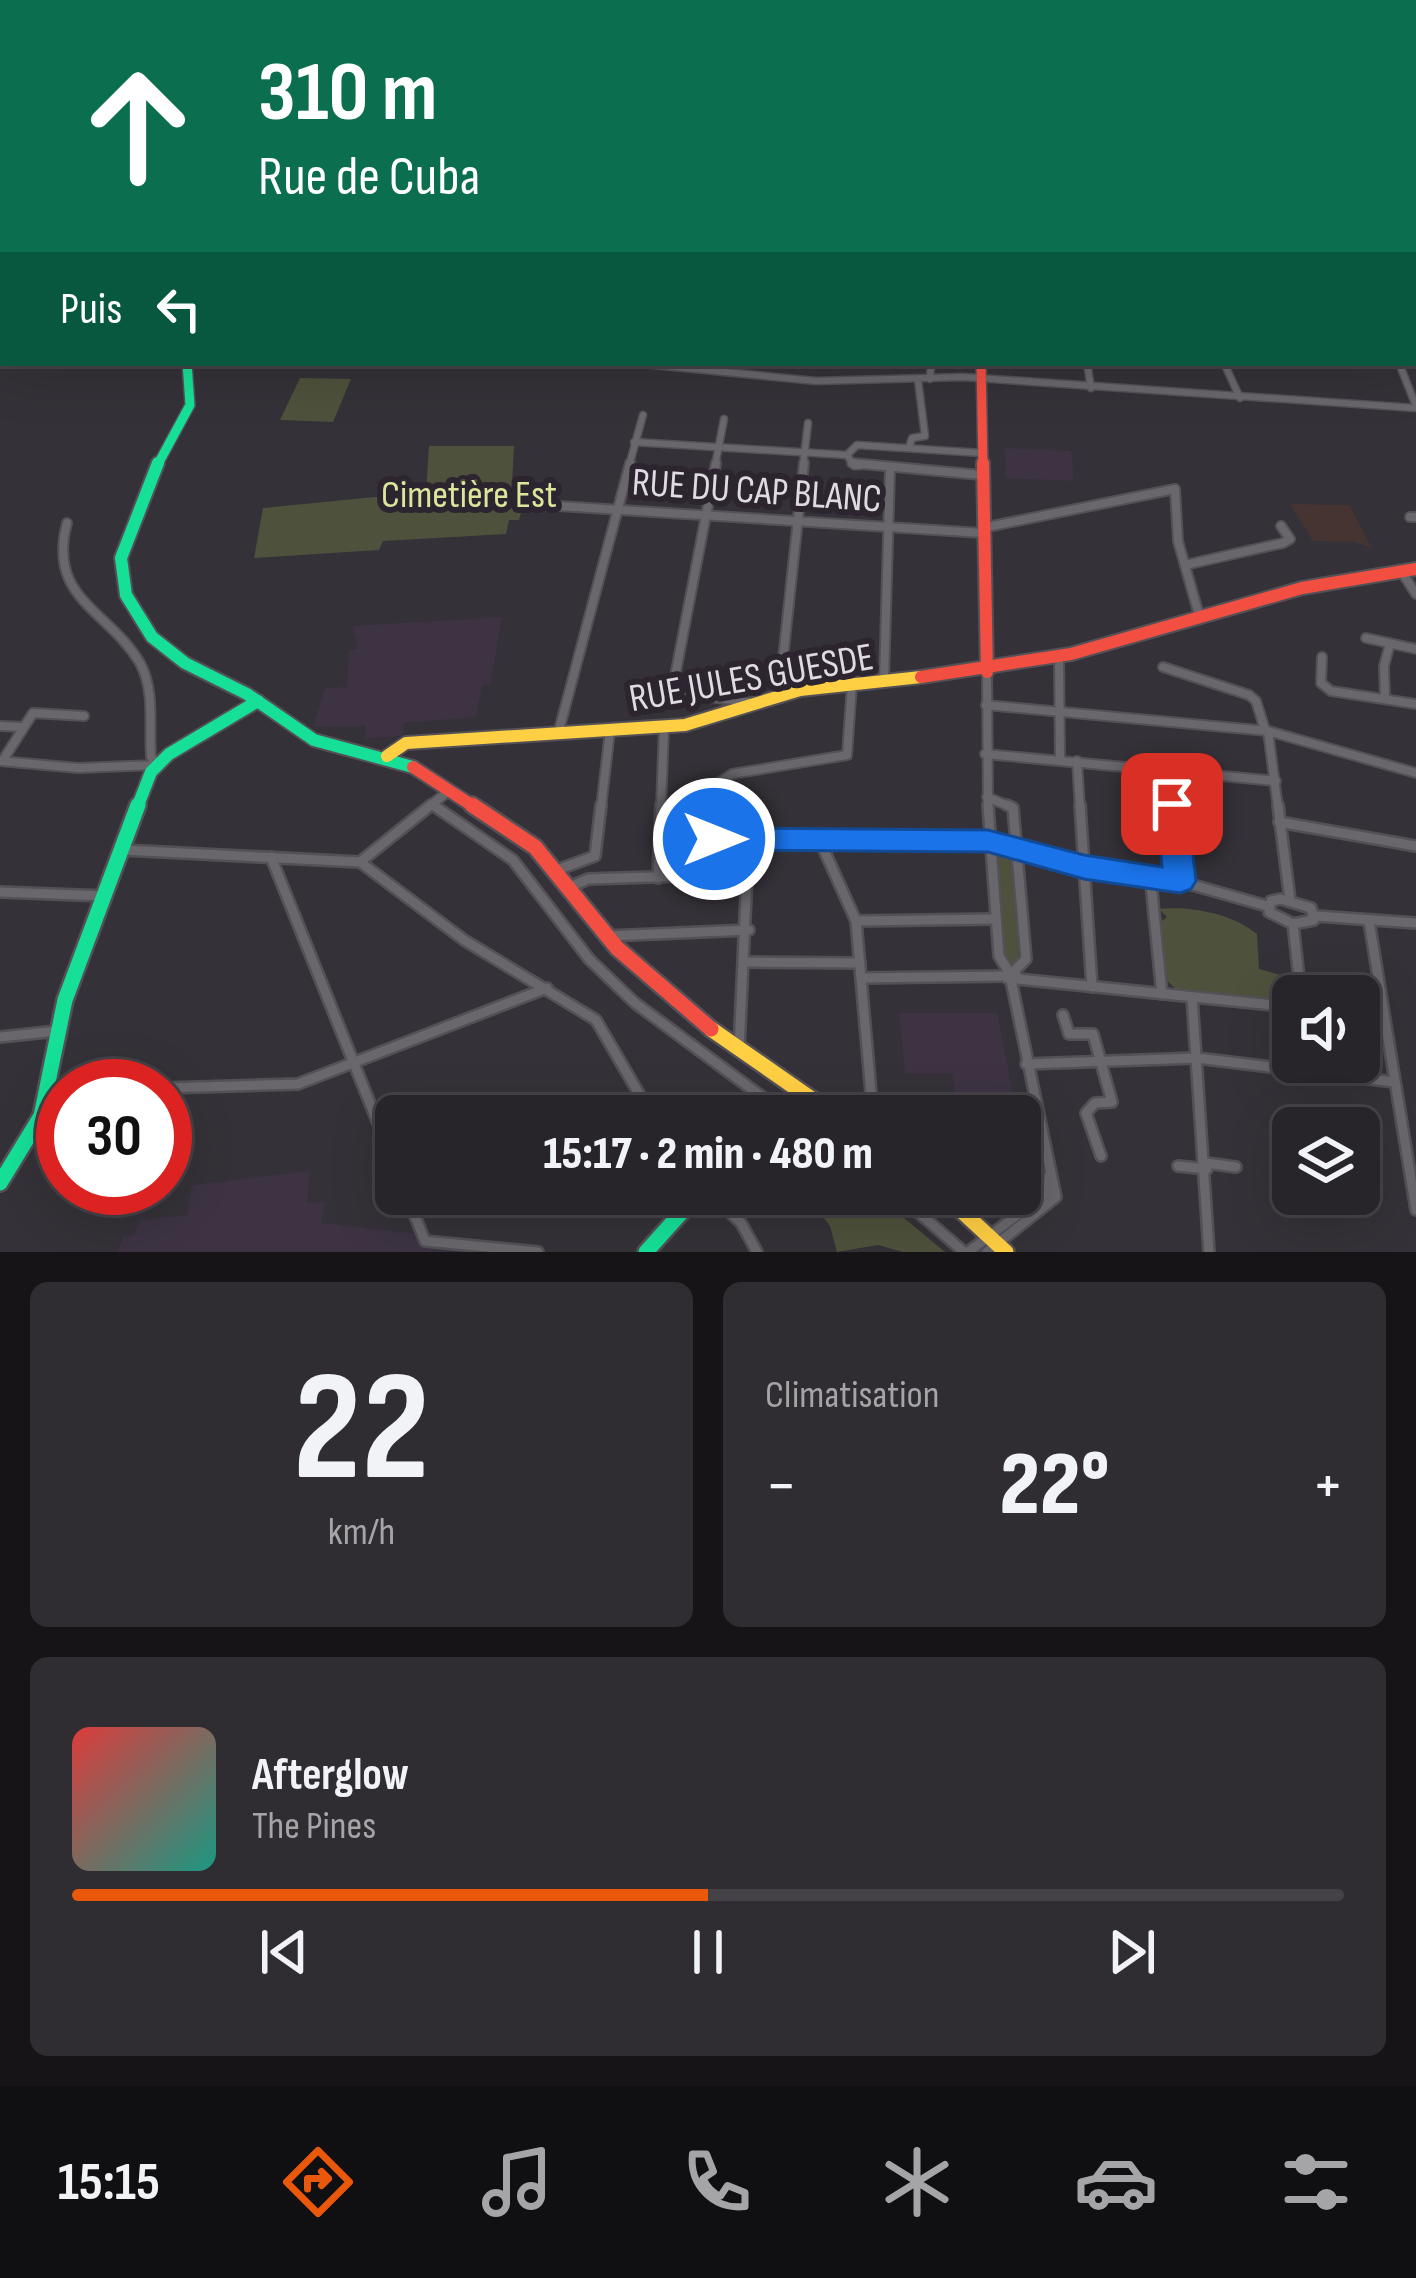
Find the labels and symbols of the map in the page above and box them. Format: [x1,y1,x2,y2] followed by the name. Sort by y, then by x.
[630,459,883,524] street label: RUE DU CAP BLANC
[381,472,557,519] park label: Cimetière Est
[626,634,877,723] street label: RUE JULES GUESDE
[1121,753,1223,855] pin
[651,776,777,902] position arrow
[36,1059,192,1215] speed limit sign: 30

